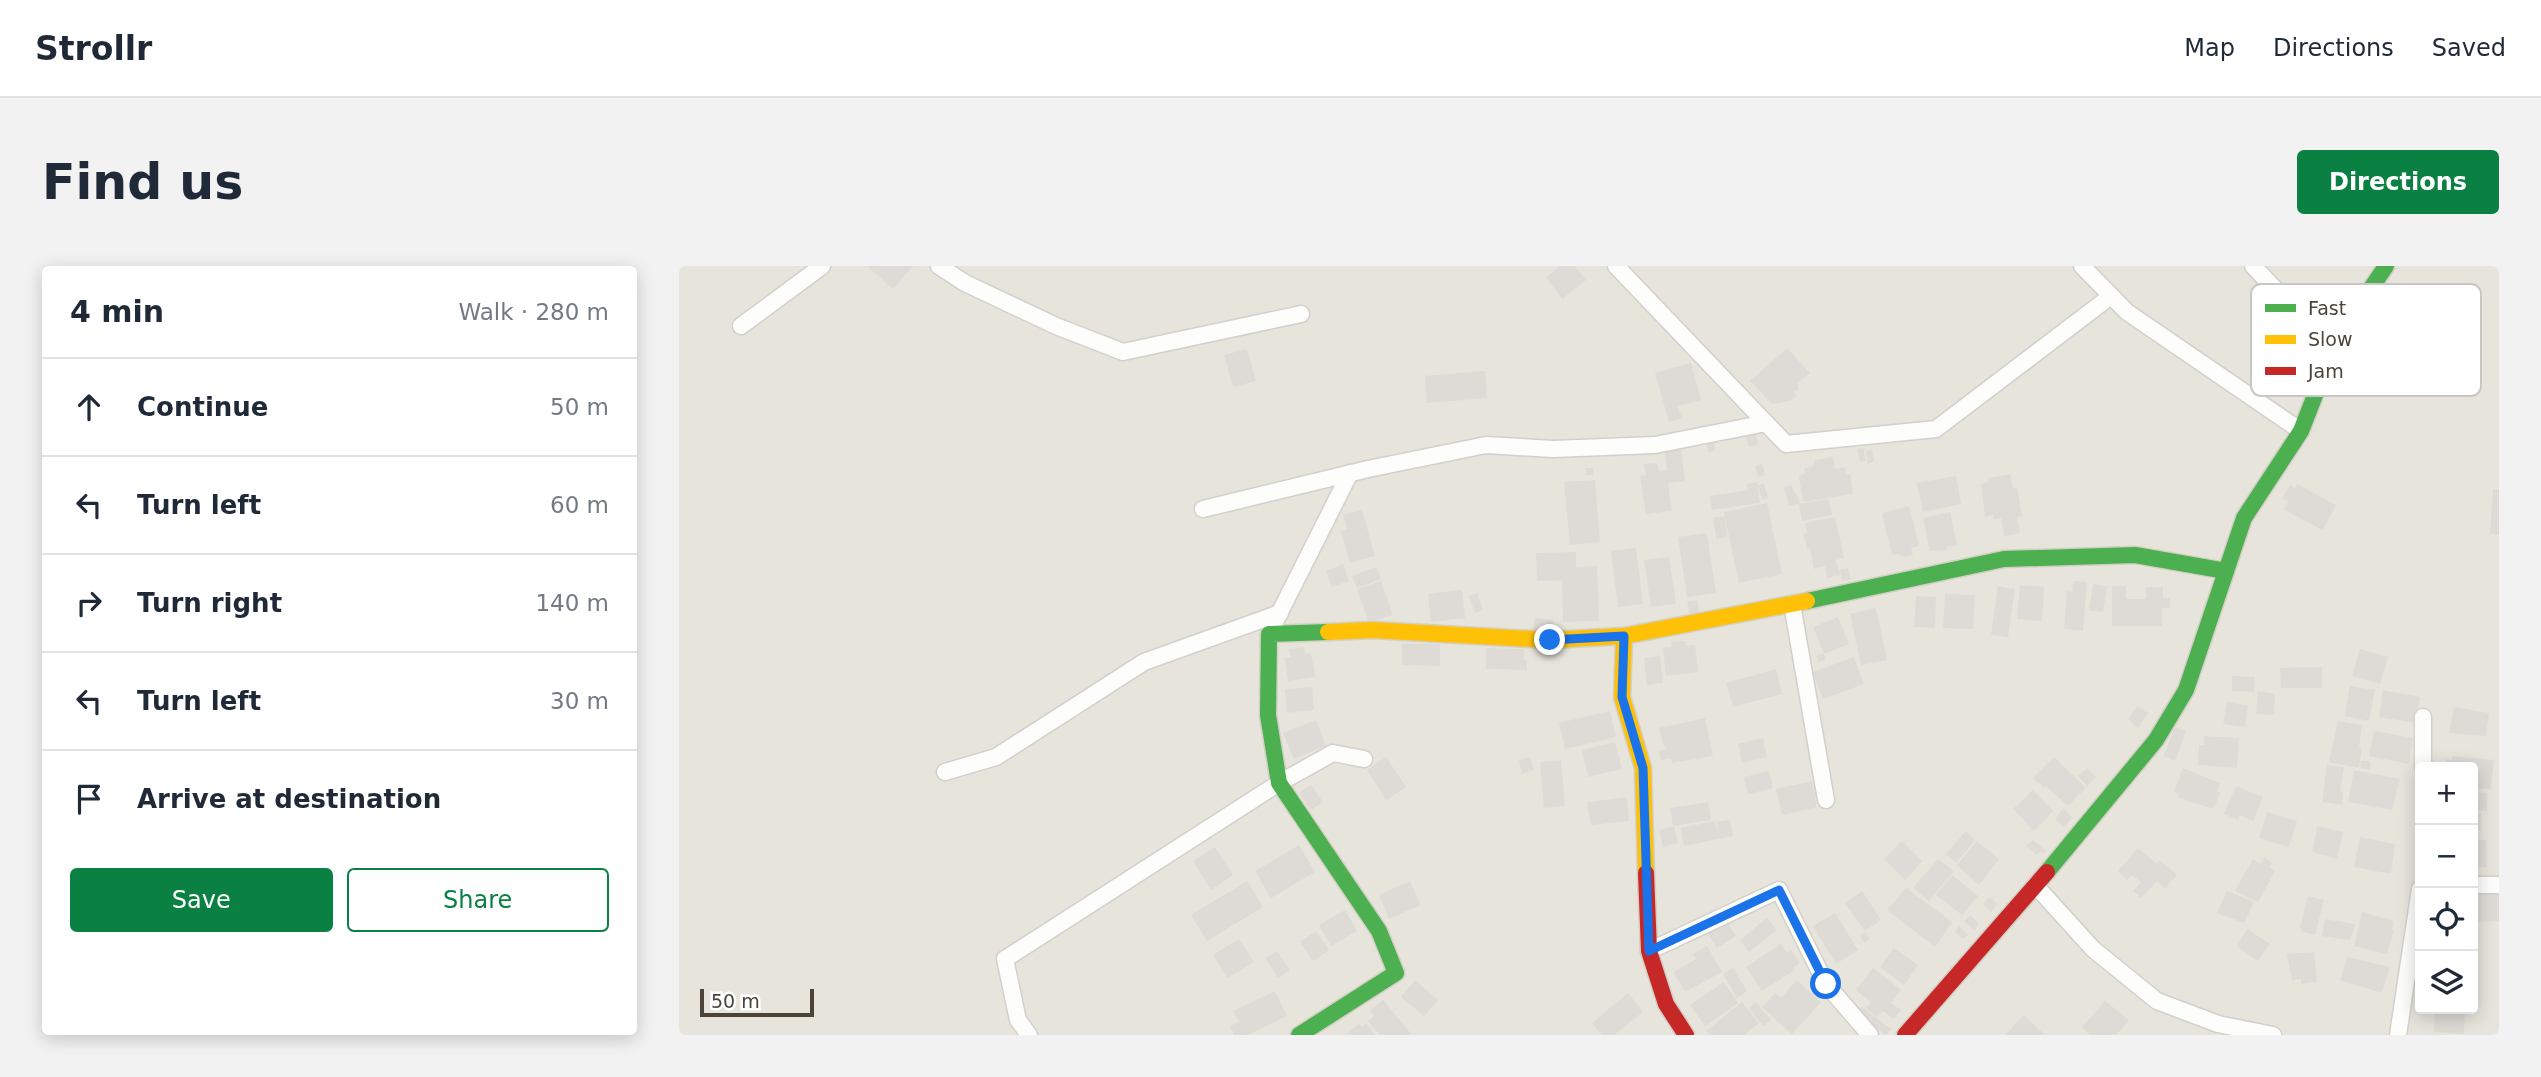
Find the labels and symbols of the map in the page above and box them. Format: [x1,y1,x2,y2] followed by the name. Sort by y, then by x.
[2251,284,2481,396] legend
[2308,297,2346,319] text: Fast
[2308,328,2353,350] text: Slow
[2307,360,2344,382] text: Jam
[1534,624,1565,655] route end
[1810,968,1841,999] route start
[700,986,814,1018] scale bar

